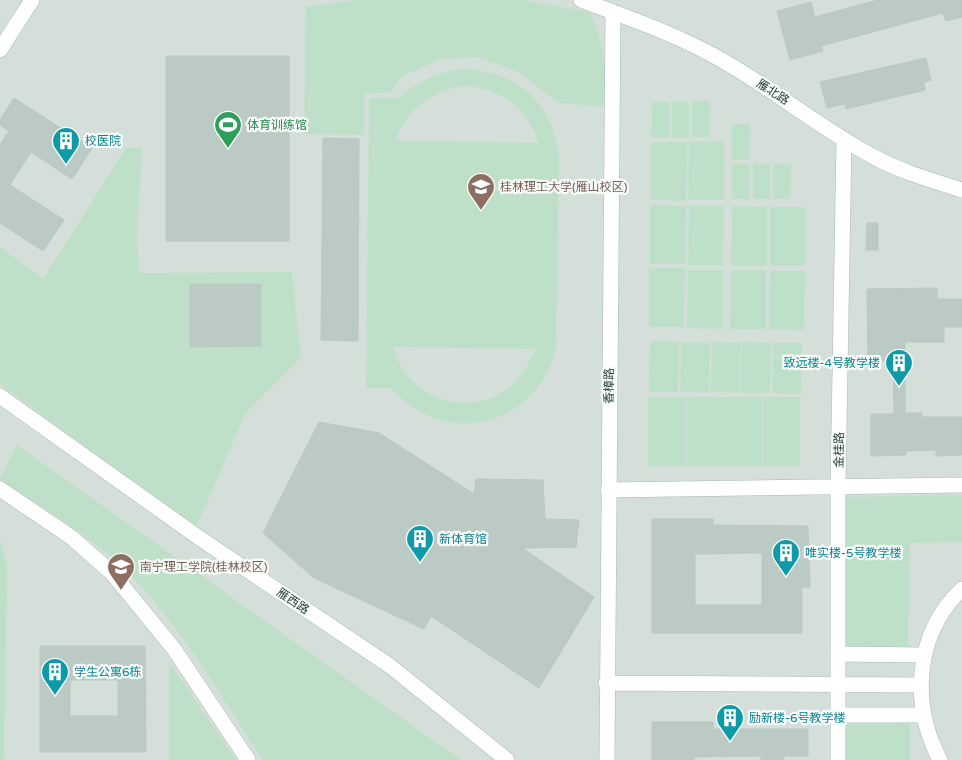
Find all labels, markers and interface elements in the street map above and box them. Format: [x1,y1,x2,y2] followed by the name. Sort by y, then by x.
[754,76,792,108] street label: 雁北路
[213,110,243,149] sports icon: 体育训练馆
[247,118,307,132] place label: 体育训练馆
[51,126,81,165] building icon: 校医院
[85,134,121,148] place label: 校医院
[466,172,496,211] school or university icon: 桂林理工大学(雁山校区)
[500,180,628,194] place label: 桂林理工大学(雁山校区)
[884,348,914,387] building icon: 致远楼-4号教学楼
[783,356,880,370] place label: 致远楼-4号教学楼
[602,368,616,404] street label: 香樟路
[832,432,846,468] street label: 金桂路
[405,524,435,563] building icon: 新体育馆
[439,532,487,546] place label: 新体育馆
[771,538,801,577] building icon: 唯实楼-5号教学楼
[805,546,901,560] place label: 唯实楼-5号教学楼
[106,552,136,591] school or university icon: 南宁理工学院(桂林校区)
[140,560,268,574] place label: 南宁理工学院(桂林校区)
[274,585,312,617] street label: 雁西路
[40,657,70,696] building icon: 学生公寓6栋
[74,665,142,679] place label: 学生公寓6栋
[715,703,745,742] building icon: 励新楼-6号教学楼
[749,711,845,725] place label: 励新楼-6号教学楼

